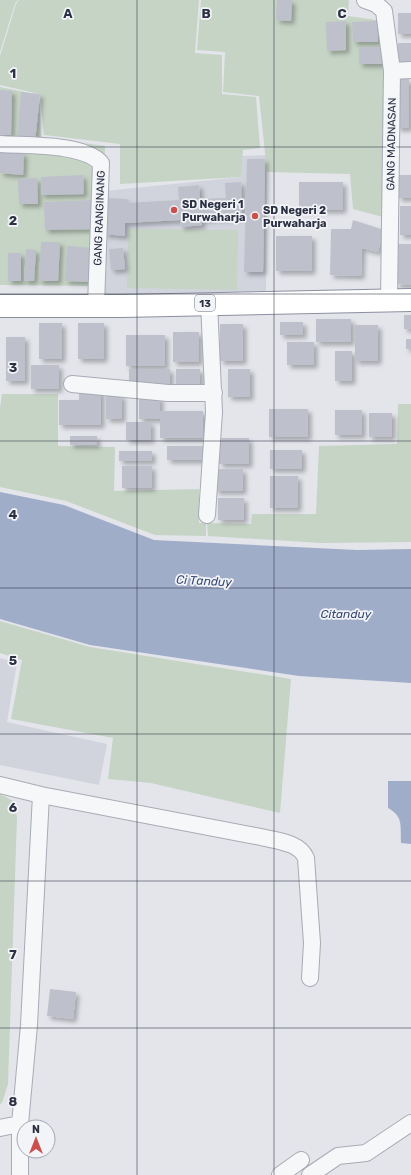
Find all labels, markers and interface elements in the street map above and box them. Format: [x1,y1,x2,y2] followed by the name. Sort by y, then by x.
[63,6,73,21] text: A
[201,6,211,21] text: B
[337,6,347,21] text: C
[10,66,16,81] text: 1
[384,97,399,191] street label: GANG MADNASAN
[91,170,108,266] street label: GANG RANGINANG
[182,198,245,224] place label: SD Negeri 1 Purwaharja
[263,204,326,230] place label: SD Negeri 2 Purwaharja
[169,205,179,215] marker: SD Negeri 1 Purwaharja
[250,211,260,221] marker: SD Negeri 2 Purwaharja
[9,213,17,228] text: 2
[195,295,215,311] road number: 13
[9,360,18,375] text: 3
[9,507,18,522] text: 4
[176,573,233,589] water label: Ci Tanduy
[321,607,372,621] water label: Citanduy
[9,653,17,668] text: 5
[9,800,18,815] text: 6
[9,947,17,962] text: 7
[9,1094,18,1109] text: 8
[16,1119,56,1159] north arrow
[32,1123,40,1136] text: N

